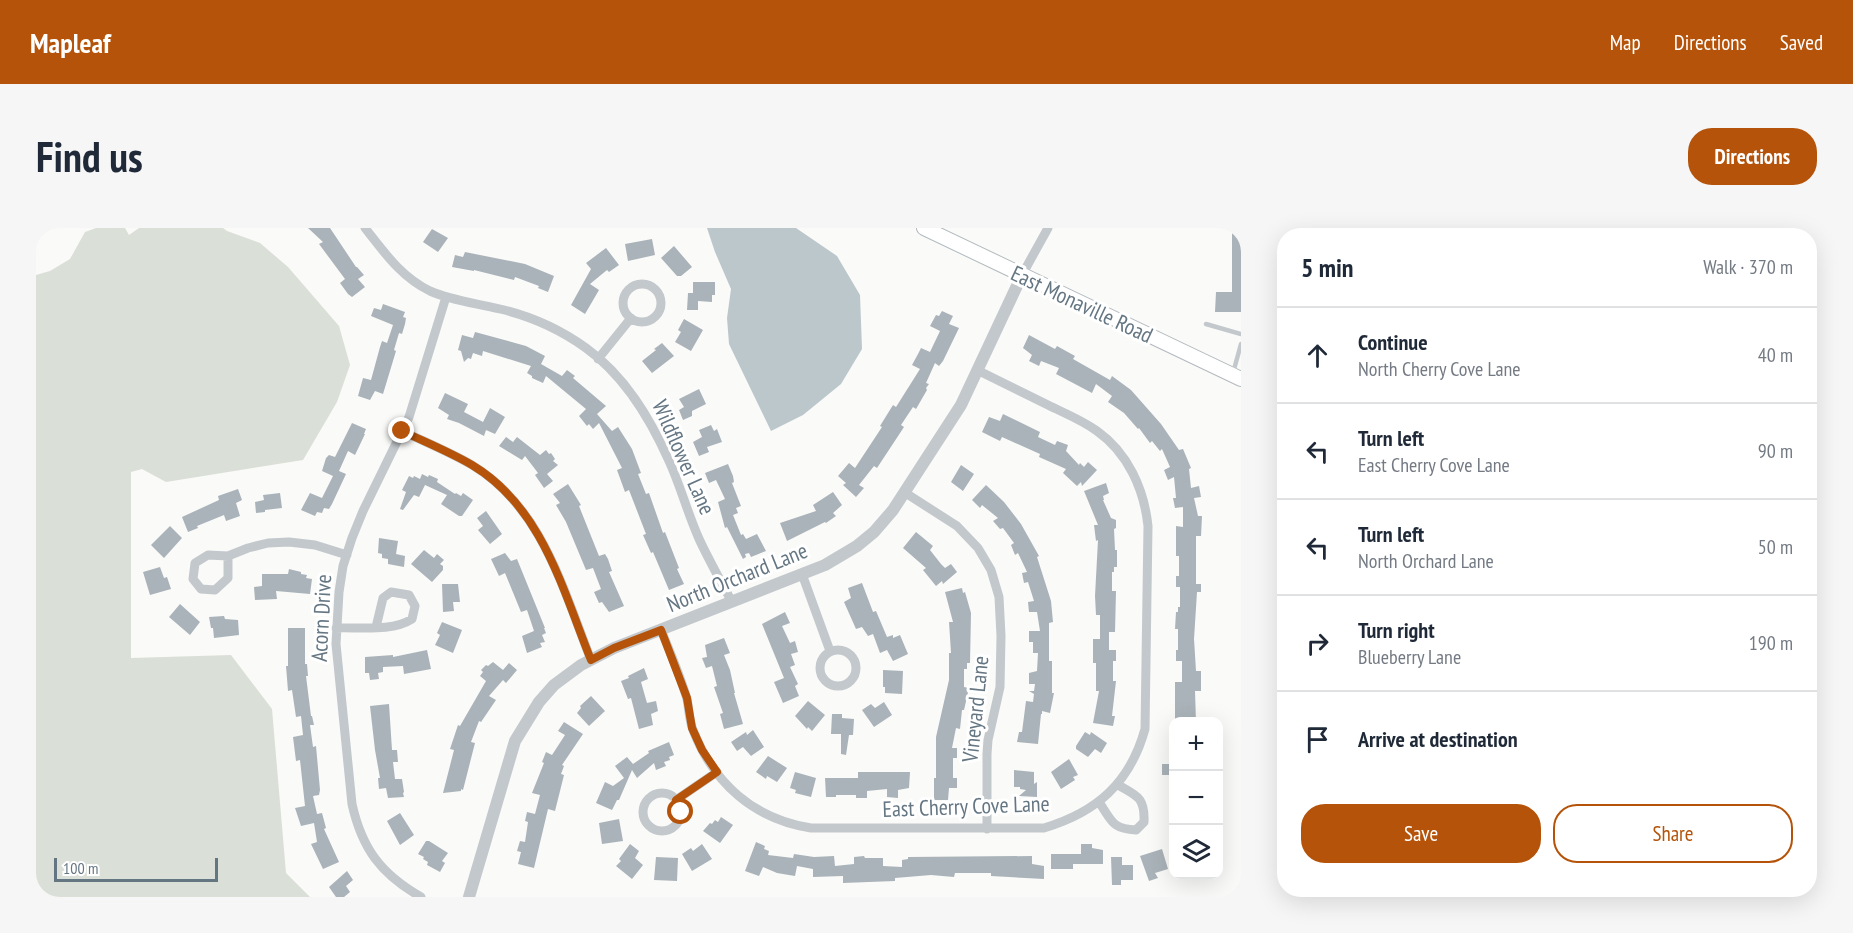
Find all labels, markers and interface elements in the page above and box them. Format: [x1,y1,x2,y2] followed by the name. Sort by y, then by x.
[30,24,111,61] text: Mapleaf
[1610,29,1641,56] text: Map
[1674,29,1747,56] text: Directions
[1780,29,1823,56] text: Saved
[1688,128,1817,185] button: Directions
[36,129,143,184] text: Find us
[1301,251,1354,284] text: 5 min
[1703,254,1793,280] text: Walk · 370 m
[1007,259,1157,349] street label: East Monaville Road
[1358,328,1428,356] text: Continue
[1301,339,1334,372] icon: ahead
[1758,342,1793,368] text: 40 m
[1358,356,1521,382] text: North Cherry Cove Lane
[646,395,722,519] street label: Wildflower Lane
[388,417,414,443] route end
[1358,424,1424,452] text: Turn left
[1301,435,1334,468] icon: left
[1758,438,1793,464] text: 90 m
[1358,452,1510,478] text: East Cherry Cove Lane
[1358,520,1424,548] text: Turn left
[1301,531,1334,564] icon: left
[1758,534,1793,560] text: 50 m
[663,536,811,618] street label: North Orchard Lane
[1358,548,1494,574] text: North Orchard Lane
[305,574,337,662] street label: Acorn Drive
[1358,616,1435,644] text: Turn right
[1301,627,1334,660] icon: right
[1749,630,1793,656] text: 190 m
[1358,644,1461,670] text: Blueberry Lane
[955,654,995,765] street label: Vineyard Lane
[1169,717,1223,879] map controls
[1169,717,1223,771] button: +
[1301,723,1334,756] icon: arrive
[1358,725,1518,753] text: Arrive at destination
[1169,771,1223,825] button: −
[882,789,1050,823] street label: East Cherry Cove Lane
[667,798,693,824] route start
[1301,804,1541,863] button: Save
[1553,804,1793,863] button: Share
[1169,825,1223,879] button: layers
[54,855,218,882] scale bar
[63,858,98,878] text: 100 m

